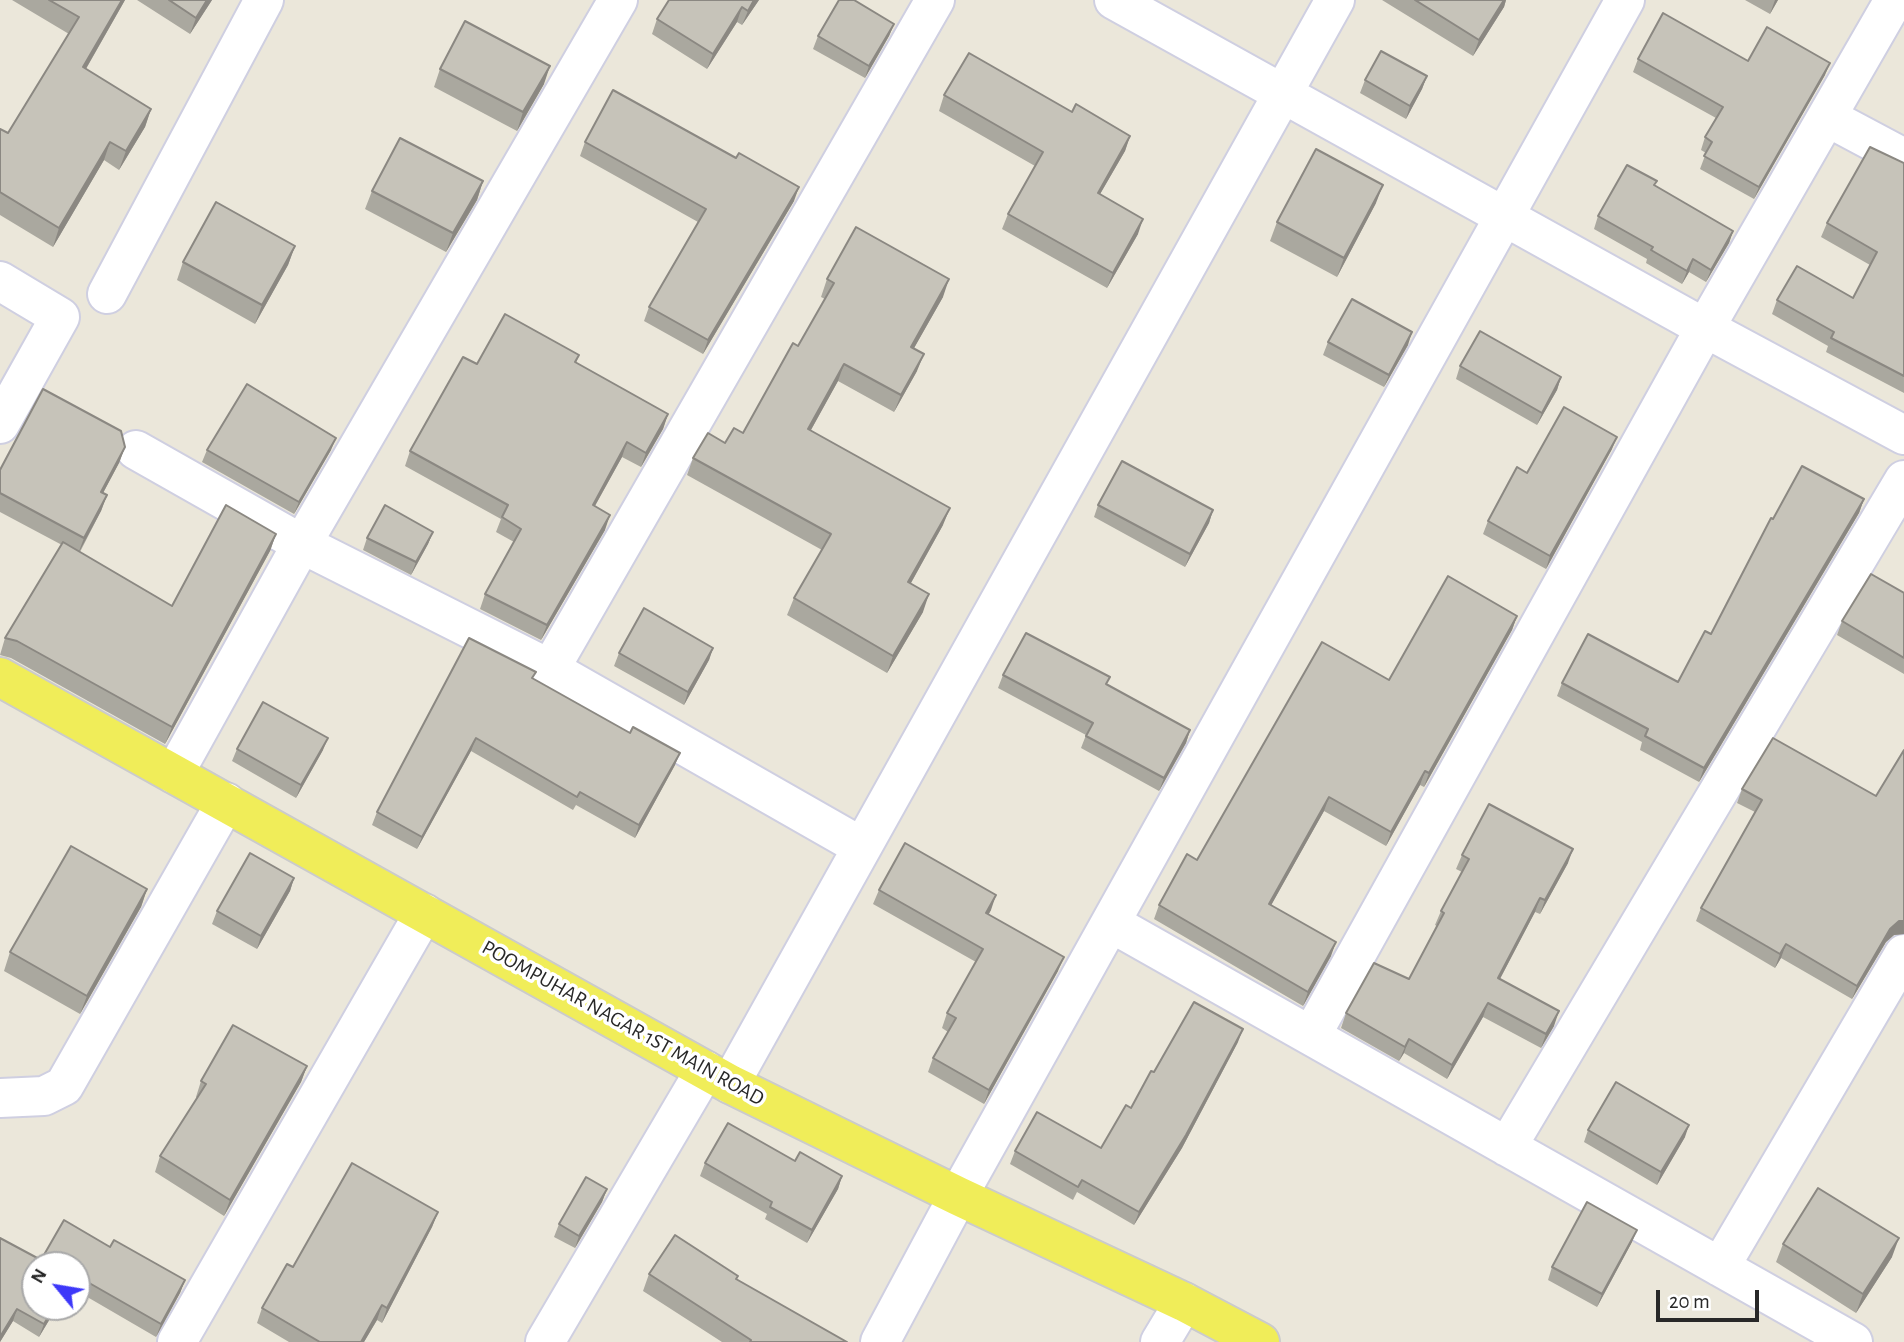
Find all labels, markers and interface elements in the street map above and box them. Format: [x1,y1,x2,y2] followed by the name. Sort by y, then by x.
[477,935,769,1111] street label: POOMPUHAR NAGAR 1ST MAIN ROAD
[21,1251,91,1321] north arrow
[28,1266,51,1287] text: N
[1659,1276,1762,1320] scale bar
[1669,1291,1710,1312] text: 20 m

